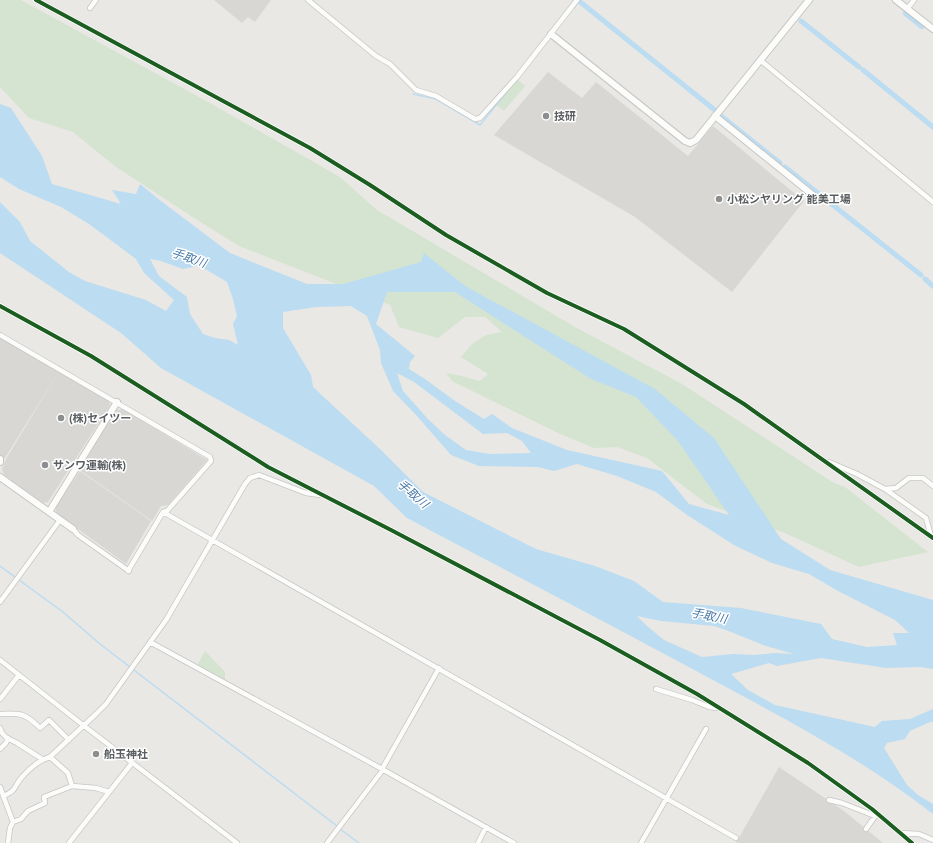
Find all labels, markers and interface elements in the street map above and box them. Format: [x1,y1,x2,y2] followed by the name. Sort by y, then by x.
[554,109,576,123] place label: 技研
[541,111,551,121] marker: 技研
[727,192,851,206] place label: 小松シヤリング 能美工場
[714,194,724,204] marker: 小松シヤリング 能美工場
[170,245,211,271] water label: 手取川
[69,411,131,425] place label: (株)セイツー
[56,413,66,423] marker: (株)セイツー
[53,458,126,472] place label: サンワ運輸(株)
[40,460,50,470] marker: サンワ運輸(株)
[395,476,433,512] water label: 手取川
[690,605,730,627] water label: 手取川
[104,747,148,761] place label: 船玉神社
[91,749,101,759] marker: 船玉神社

